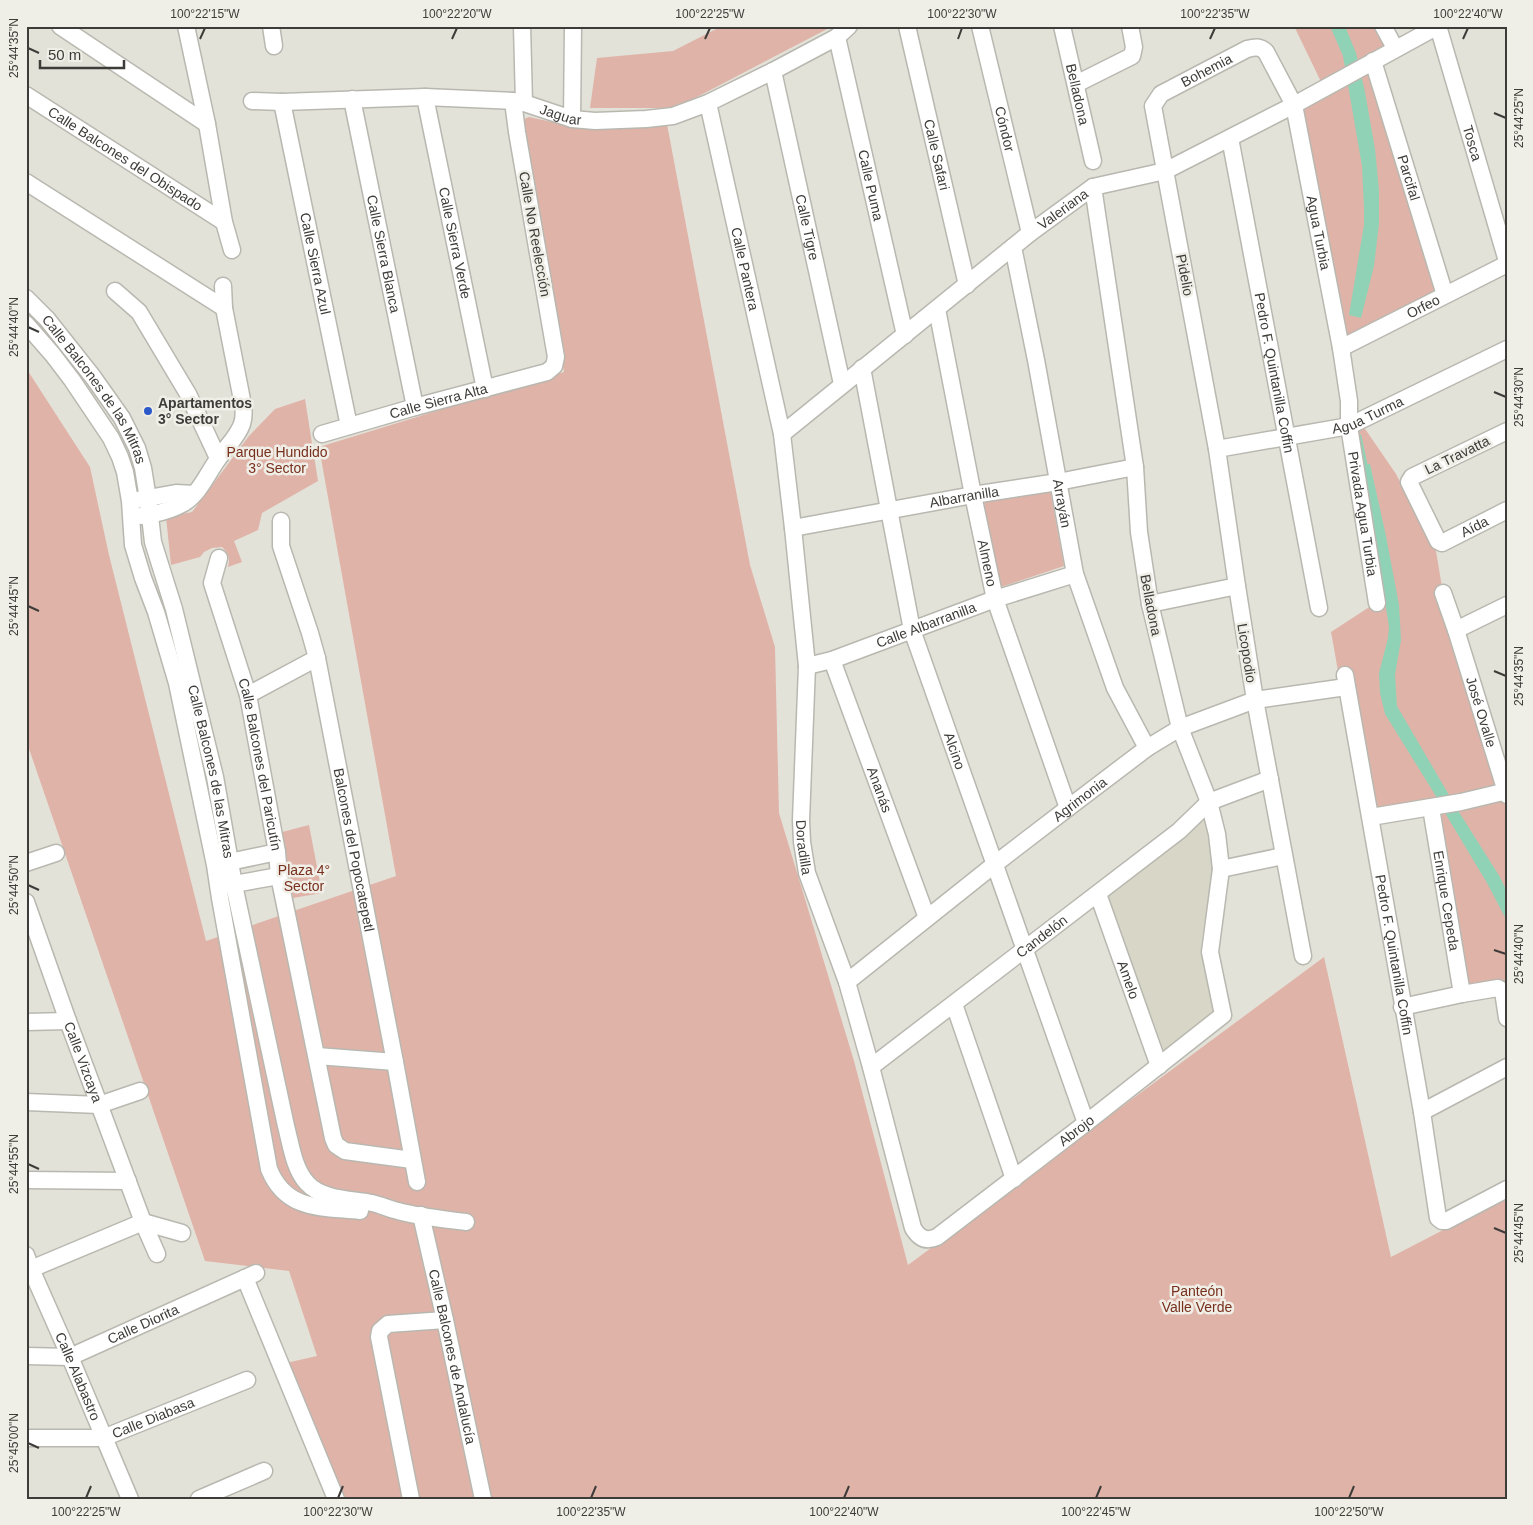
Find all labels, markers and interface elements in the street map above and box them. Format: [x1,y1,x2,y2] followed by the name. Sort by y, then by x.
[170,7,240,21] text: 100°22'15"W
[422,7,492,21] text: 100°22'20"W
[675,7,745,21] text: 100°22'25"W
[927,7,997,21] text: 100°22'30"W
[1180,7,1250,21] text: 100°22'35"W
[1433,7,1503,21] text: 100°22'40"W
[7,18,21,78] text: 25°44'35"N
[40,38,124,70] scale bar
[48,46,81,63] text: 50 m
[1178,50,1235,90] street label: Bohemia
[1063,62,1092,127] street label: Belladona
[1512,88,1526,148] text: 25°44'25"N
[538,101,582,128] street label: Jaguar
[45,103,206,214] street label: Calle Balcones del Obispado
[992,105,1018,154] street label: Cóndor
[921,117,953,192] street label: Calle Safari
[1460,123,1485,163] street label: Tosca
[855,148,887,222] street label: Calle Puma
[1394,153,1423,202] street label: Parcifal
[516,170,554,298] street label: Calle No Reelección
[1035,185,1091,233] street label: Valeriana
[436,186,474,300] street label: Calle Sierra Verde
[364,193,404,314] street label: Calle Sierra Blanca
[792,193,823,262] street label: Calle Tigre
[1304,194,1334,271] street label: Agua Turbia
[297,211,334,316] street label: Calle Sierra Azul
[728,226,762,312] street label: Calle Pantera
[1173,253,1197,297] street label: Pidelio
[1251,291,1297,454] street label: Pedro F. Quintanilla Coffin
[1404,291,1443,322] street label: Orfeo
[7,297,21,357] text: 25°44'40"N
[39,312,149,466] street label: Calle Balcones de las Mitras
[1512,367,1526,427] text: 25°44'30"N
[388,380,489,422] street label: Calle Sierra Alta
[1331,393,1406,437] street label: Agua Turma
[158,395,252,427] place label: Apartamentos 3° Sector
[142,405,154,417] marker: Apartamentos 3° Sector
[1422,432,1492,478] street label: La Travatta
[226,444,328,476] park label: Parque Hundido 3° Sector
[1345,450,1381,578] street label: Privada Agua Turbia
[1050,478,1074,529] street label: Arrayán
[928,483,1000,511] street label: Albarranilla
[1458,513,1491,540] street label: Aída
[975,538,1000,588] street label: Almeno
[1137,573,1165,637] street label: Belladona
[7,576,21,636] text: 25°44'45"N
[874,599,978,651] street label: Calle Albarranilla
[1234,622,1260,684] street label: Licopodio
[1512,646,1526,706] text: 25°44'35"N
[1463,675,1500,749] street label: José Ovalle
[235,676,285,852] street label: Calle Balcones del Paricutín
[185,683,237,859] street label: Calle Balcones de las Mitras
[941,730,969,772] street label: Alcino
[864,764,895,815] street label: Ananás
[330,767,378,933] street label: Balcones del Popocatepetl
[1050,774,1110,825] street label: Agrimonia
[793,819,815,876] street label: Doradilla
[1430,849,1463,952] street label: Enrique Cepeda
[7,855,21,915] text: 25°44'50"N
[278,862,330,894] park label: Plaza 4° Sector
[1372,873,1416,1036] street label: Pedro F. Quintanilla Coffin
[1013,912,1070,961] street label: Candelón
[1512,924,1526,984] text: 25°44'40"N
[1114,958,1143,1001] street label: Amelo
[61,1020,106,1105] street label: Calle Vizcaya
[1055,1112,1097,1149] street label: Abrojo
[7,1134,21,1194] text: 25°44'55"N
[1512,1203,1526,1263] text: 25°44'45"N
[426,1268,479,1446] street label: Calle Balcones de Andalucía
[1162,1283,1232,1315] park label: Panteón Valle Verde
[105,1301,181,1347] street label: Calle Diorita
[52,1330,104,1423] street label: Calle Alabastro
[110,1394,197,1442] street label: Calle Diabasa
[7,1413,21,1473] text: 25°45'00"N
[51,1505,121,1519] text: 100°22'25"W
[303,1505,373,1519] text: 100°22'30"W
[556,1505,626,1519] text: 100°22'35"W
[809,1505,879,1519] text: 100°22'40"W
[1061,1505,1131,1519] text: 100°22'45"W
[1314,1505,1384,1519] text: 100°22'50"W

